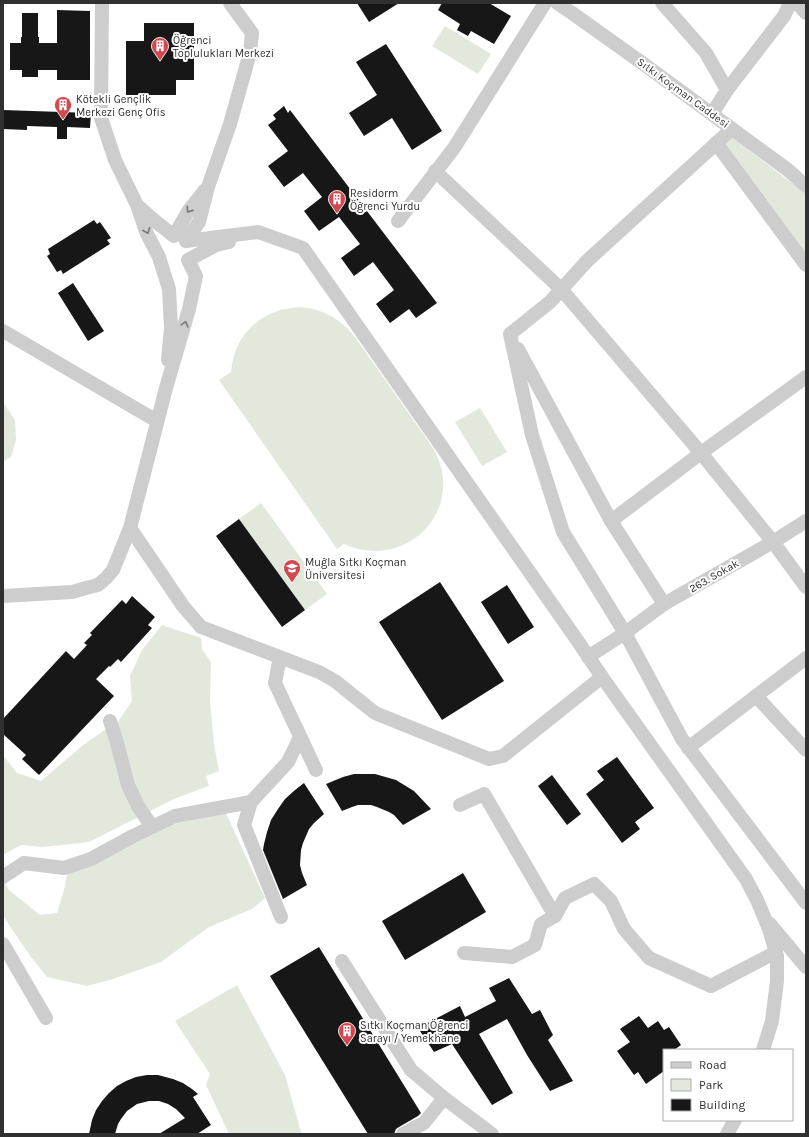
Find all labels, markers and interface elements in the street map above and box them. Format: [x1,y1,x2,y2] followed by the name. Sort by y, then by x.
[173,33,274,60] place label: Öğrenci Toplulukları Merkezi
[150,36,170,61] building icon: Öğrenci Toplulukları Merkezi
[634,55,732,131] street label: Sıtkı Koçman Caddesi
[76,93,166,119] place label: Kötekli Gençlik Merkezi Genç Ofis
[53,95,73,120] building icon: Kötekli Gençlik Merkezi Genç Ofis
[350,187,420,213] place label: Residorm Öğrenci Yurdu
[327,189,347,214] building icon: Residorm Öğrenci Yurdu
[187,206,194,213] one-way arrow
[142,228,150,235] one-way arrow
[180,321,189,328] one-way arrow
[305,556,406,582] place label: Muğla Sıtkı Koçman Üniversitesi
[687,557,741,595] street label: 263. Sokak
[282,558,302,583] school or university icon: Muğla Sıtkı Koçman Üniversitesi
[360,1018,469,1045] place label: Sıtkı Koçman Öğrenci Sarayı / Yemekhane
[337,1021,357,1046] building icon: Sıtkı Koçman Öğrenci Sarayı / Yemekhane
[663,1049,793,1121] legend
[699,1058,727,1072] text: Road
[699,1078,724,1092] text: Park
[699,1098,746,1112] text: Building

